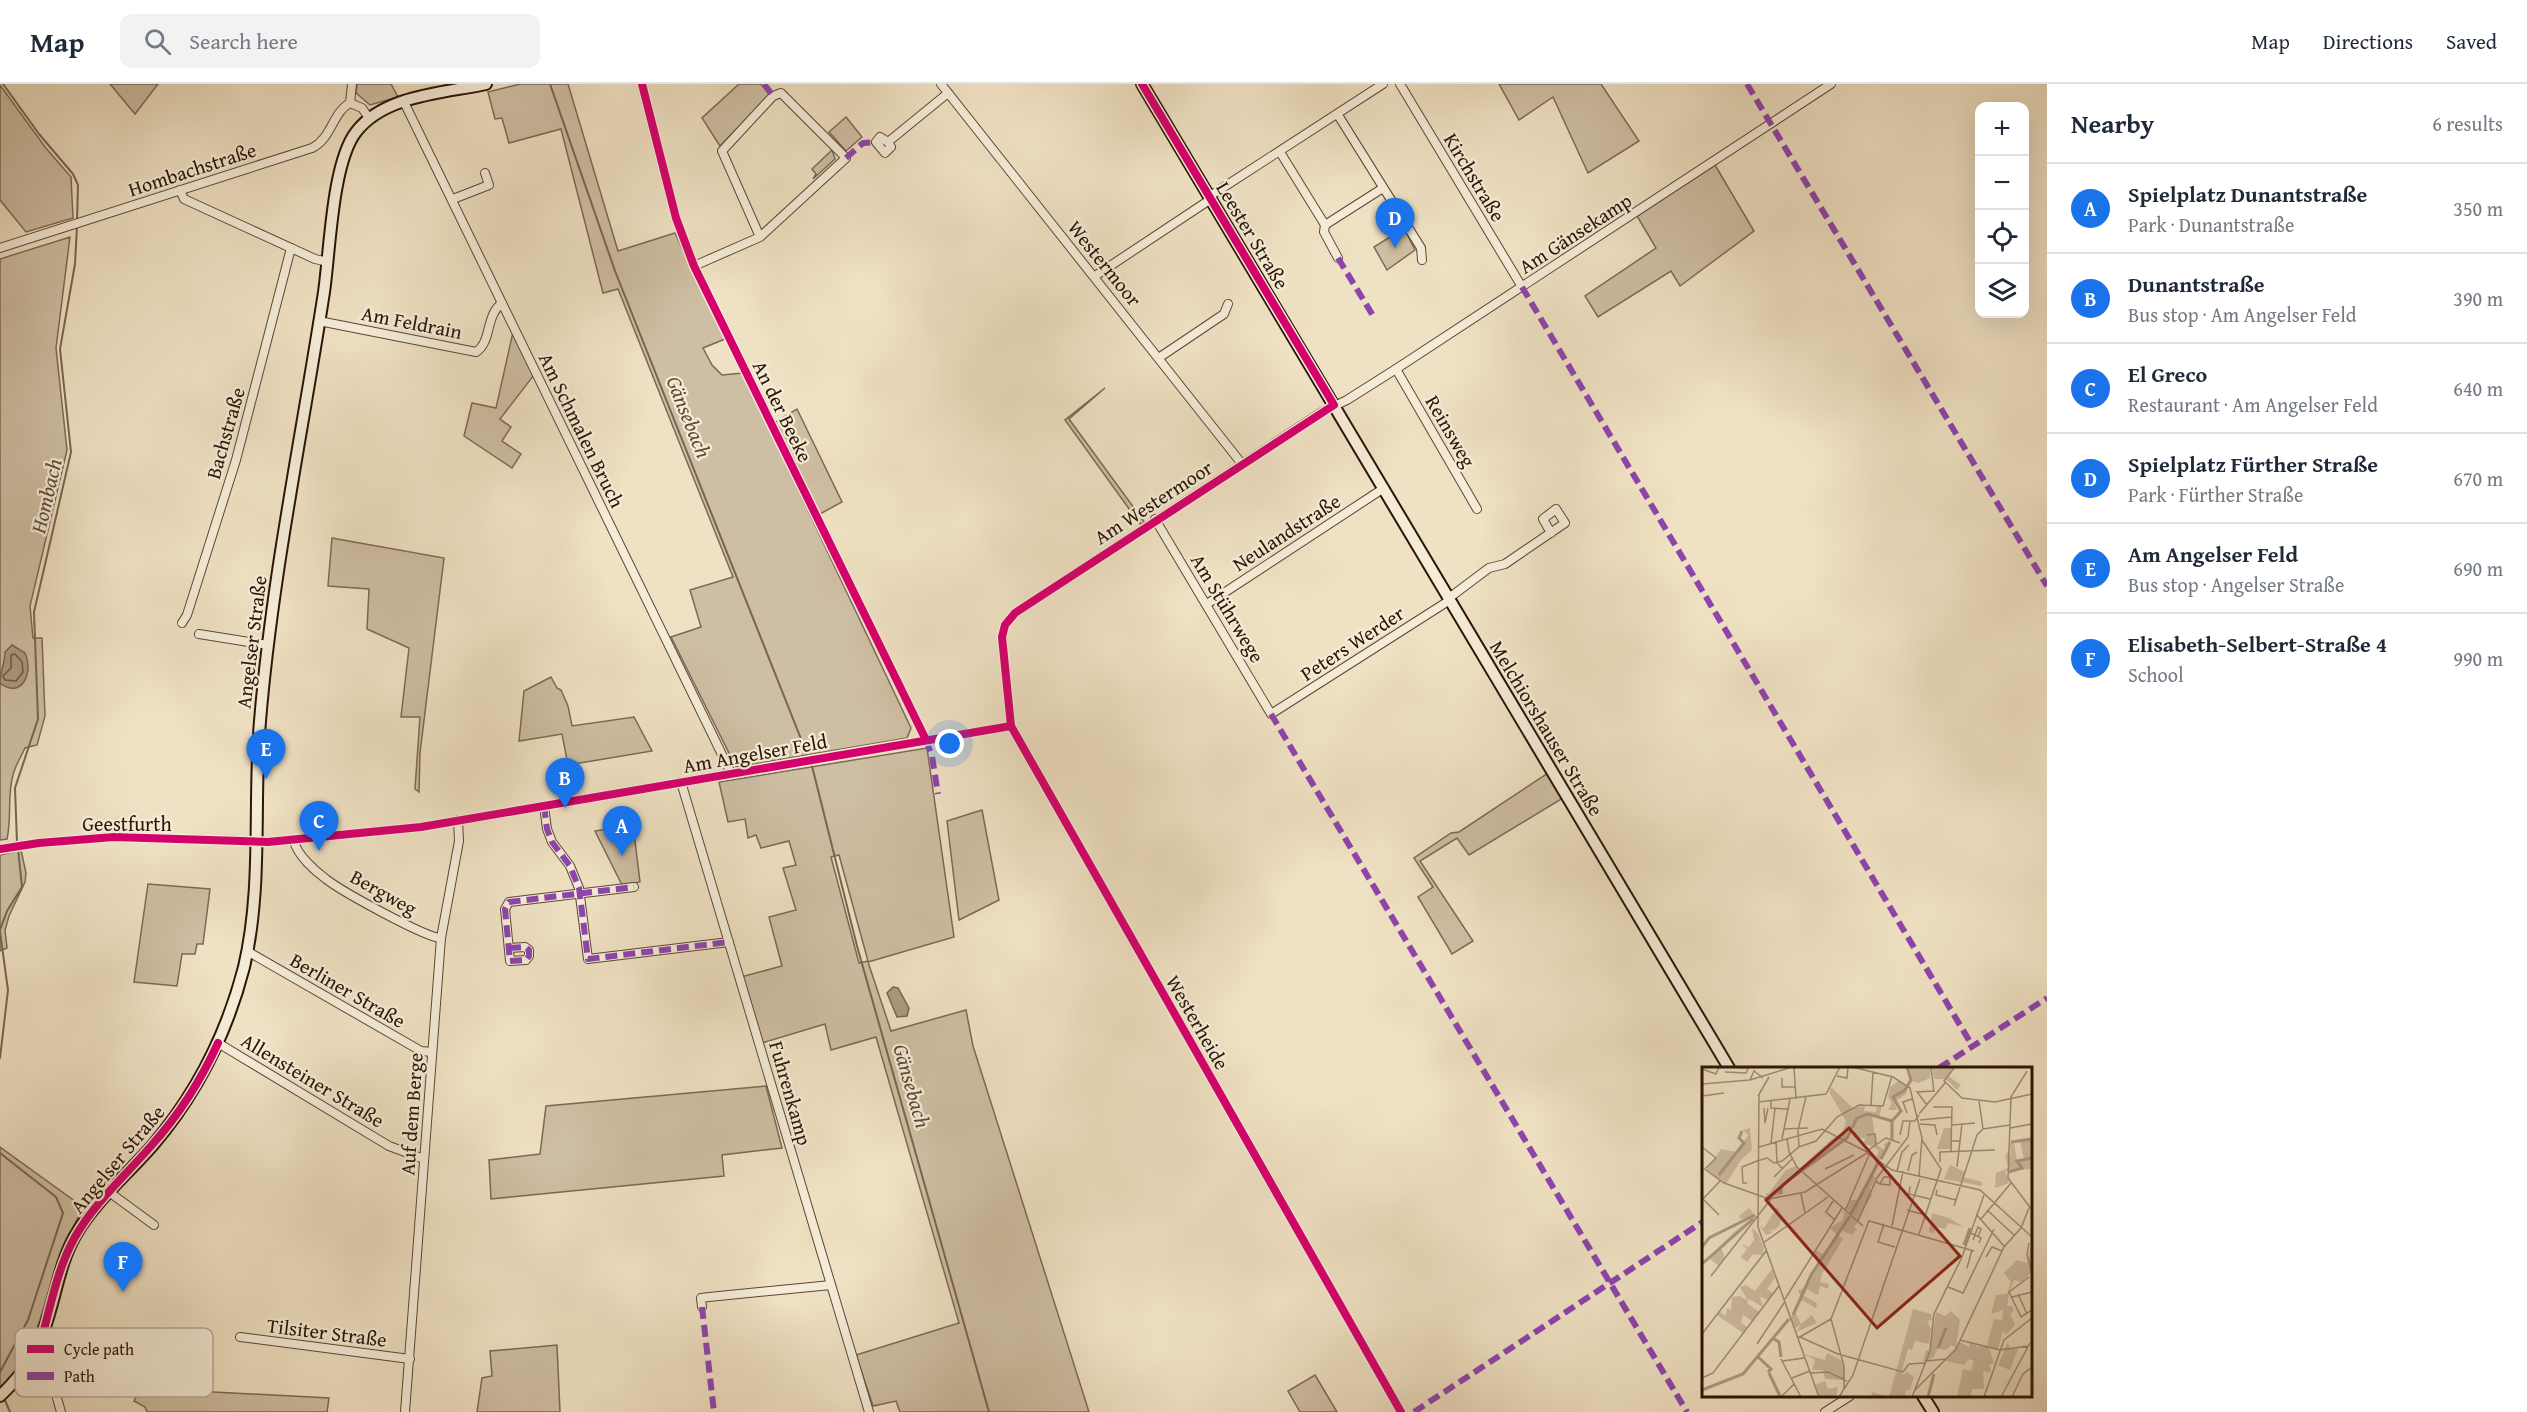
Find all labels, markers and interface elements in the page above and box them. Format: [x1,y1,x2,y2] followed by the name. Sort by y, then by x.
[120,14,540,68] search box
[30,21,84,62] text: Map
[141,25,174,58] icon: search
[189,25,298,57] text: Search here
[2251,26,2290,57] text: Map
[2323,26,2413,57] text: Directions
[2446,26,2497,57] text: Saved
[1975,102,2029,318] map controls
[1975,102,2029,156] button: +
[2071,104,2154,143] text: Nearby
[2432,109,2503,138] text: 6 results
[1437,127,1513,227] street label: Kirchstraße
[124,135,260,203] street label: Hombachstraße
[1975,156,2029,210] button: −
[1209,176,1297,294] street label: Leester Straße
[2128,178,2367,210] text: Spielplatz Dunantstraße
[1513,185,1637,280] street label: Am Gänsekamp
[2084,194,2097,223] text: A
[2453,194,2503,223] text: 350 m
[1376,198,1414,248] pin: D
[1975,210,2029,264] button: locate
[2128,210,2294,239] text: Park · Dunantstraße
[1061,214,1149,312] street label: Westermoor
[1975,264,2029,318] button: layers
[2128,268,2265,300] text: Dunantstraße
[2084,284,2097,313] text: B
[2453,284,2503,313] text: 390 m
[359,298,465,346] street label: Am Feldrain
[2128,300,2356,329] text: Bus stop · Am Angelser Feld
[532,348,632,512] street label: Am Schmalen Bruch
[746,355,820,467] street label: An der Beeke
[2128,358,2207,390] text: El Greco
[659,371,720,463] water label: Gänsebach
[2085,374,2096,403] text: C
[2453,374,2503,403] text: 640 m
[198,384,252,482] street label: Bachstraße
[1419,390,1483,472] street label: Reinsweg
[2128,390,2378,419] text: Restaurant · Am Angelser Feld
[2128,448,2378,480] text: Spielplatz Fürther Straße
[1088,453,1218,551] street label: Am Westermoor
[22,455,70,537] water label: Hombach
[2084,464,2097,493] text: D
[2453,464,2503,493] text: 670 m
[2128,480,2303,509] text: Park · Fürther Straße
[1226,486,1346,578] street label: Neulandstraße
[2128,538,2298,570] text: Am Angelser Feld
[1184,548,1272,668] street label: Am Stührwege
[2085,554,2096,583] text: E
[2453,554,2503,583] text: 690 m
[2128,570,2344,599] text: Bus stop · Angelser Straße
[228,574,274,710] street label: Angelser Straße
[1294,598,1410,688] street label: Peters Werder
[2128,628,2387,660] text: Elisabeth-Selbert-Straße 4
[1483,635,1611,821] street label: Melchiorshauser Straße
[2085,644,2096,673] text: F
[2453,644,2503,673] text: 990 m
[2128,660,2184,689] text: School
[681,726,830,780] street label: Am Angelser Feld
[935,729,964,758] your location
[246,730,286,779] pin: E
[546,758,584,808] pin: B
[300,802,338,851] pin: C
[602,806,642,856] pin: A
[82,809,172,838] street label: Geestfurth
[345,862,423,922] street label: Bergweg
[285,945,411,1035] street label: Berliner Straße
[1159,969,1237,1075] street label: Westerheide
[236,1026,390,1134] street label: Allensteiner Straße
[762,1038,820,1149] street label: Fuhrenkamp
[885,1040,939,1132] water label: Gänsebach
[392,1052,430,1176] street label: Auf dem Berge
[1702,1067,2032,1397] inset map
[63,1098,171,1220] street label: Angelser Straße
[104,1242,142,1292] pin: F
[265,1310,389,1354] street label: Tilsiter Straße
[15,1328,213,1397] legend
[64,1337,134,1361] text: Cycle path
[64,1364,95,1388] text: Path

